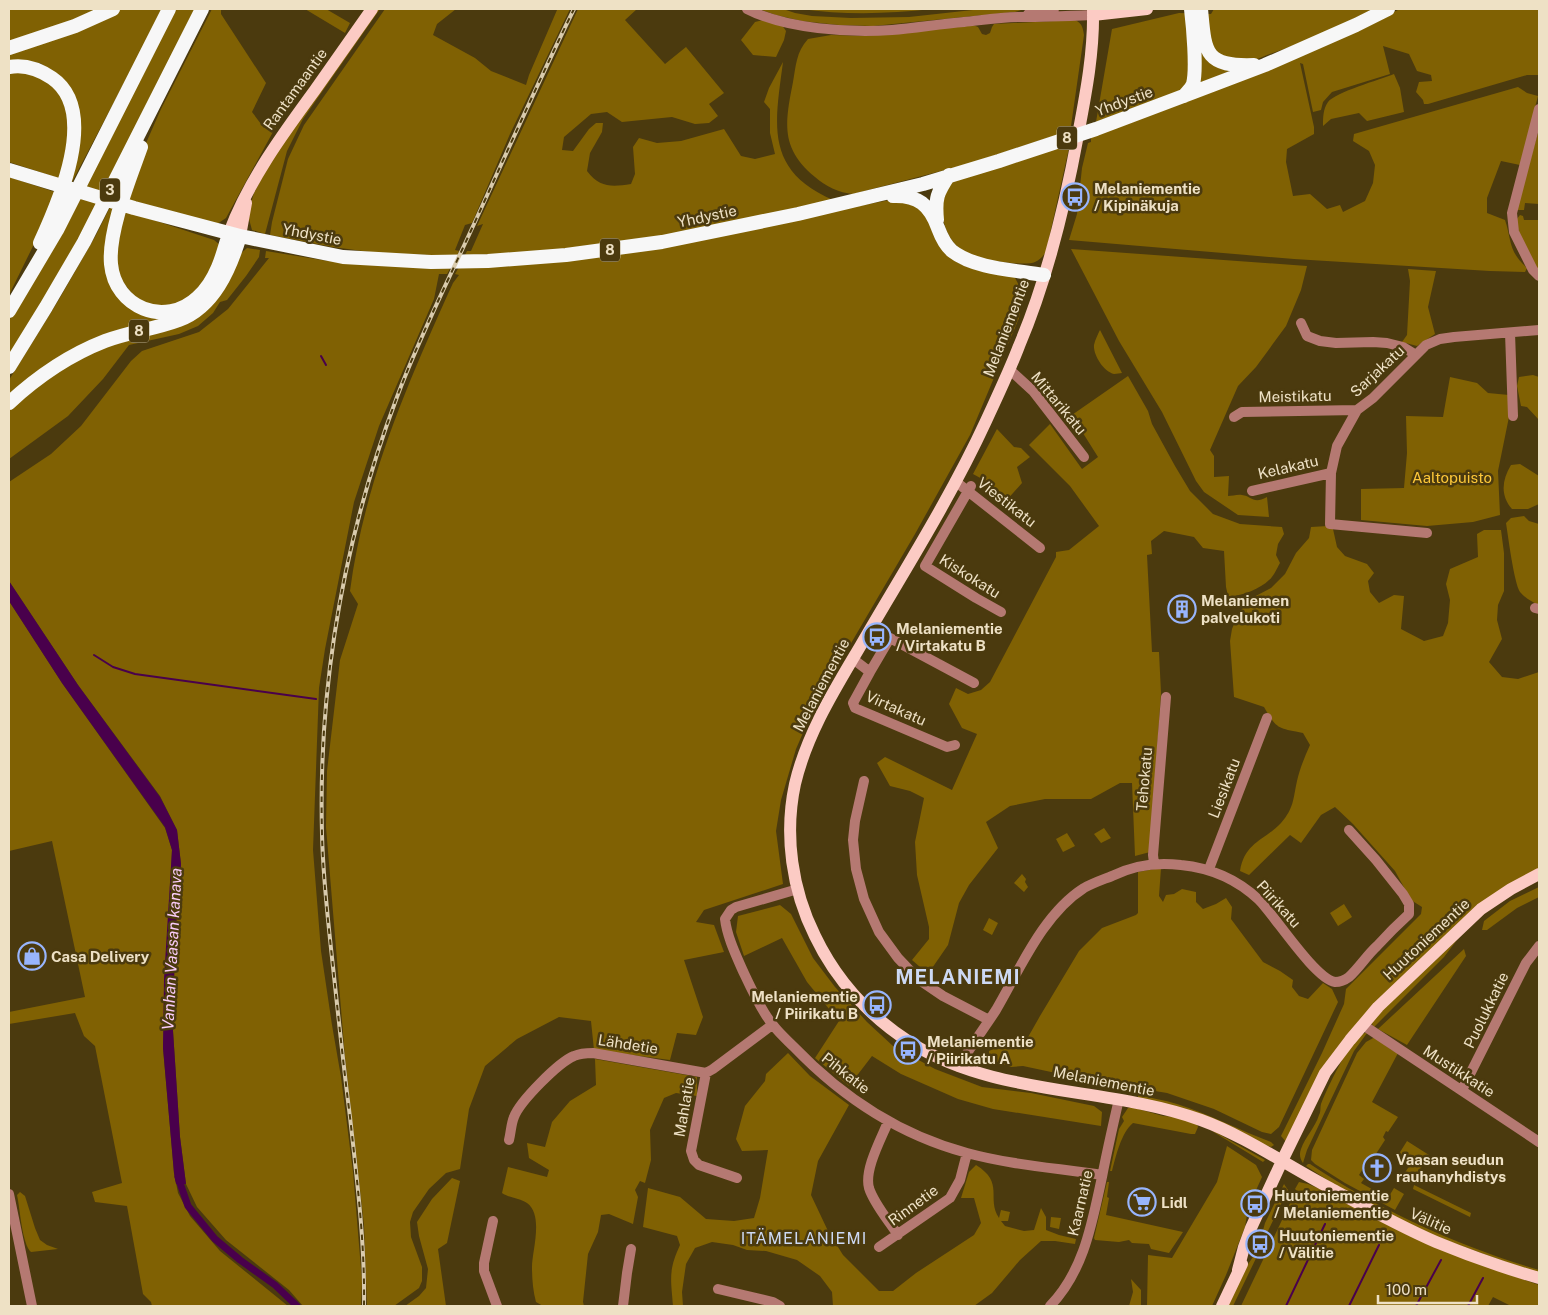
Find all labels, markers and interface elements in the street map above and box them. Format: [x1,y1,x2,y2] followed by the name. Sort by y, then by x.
[260,45,330,133] street label: Rantamaantie
[1093,83,1155,119] street label: Yhdystie
[1057,126,1077,150] road number: 8
[100,178,120,202] road number: 3
[1094,180,1201,214] place label: Melaniementie / Kipinäkuja
[1060,182,1090,212] bus stop icon: Melaniementie / Kipinäkuja
[676,201,738,231] street label: Yhdystie
[281,220,343,248] street label: Yhdystie
[600,238,620,262] road number: 8
[980,277,1032,379] street label: Melaniementie
[129,320,149,342] road number: 8
[1347,342,1407,400] street label: Sarjakatu
[1028,368,1090,438] street label: Mittarikatu
[1258,387,1332,405] street label: Meistikatu
[1256,452,1320,482] street label: Kelakatu
[1412,469,1492,486] park label: Aaltopuisto
[974,474,1040,530] street label: Viestikatu
[936,551,1004,601] street label: Kiskokatu
[1201,592,1289,626] place label: Melaniemen palvelukoti
[1167,594,1197,624] building icon: Melaniemen palvelukoti
[896,620,1003,654] place label: Melaniementie / Virtakatu B
[862,622,892,652] bus stop icon: Melaniementie / Virtakatu B
[789,635,853,735] street label: Melaniementie
[863,687,929,729] street label: Virtakatu
[1133,746,1155,812] street label: Tehokatu
[1205,756,1243,820] street label: Liesikatu
[158,867,186,1031] water label: Vanhan Vaasan kanava
[1253,877,1305,931] street label: Piirikatu
[1379,895,1473,983] street label: Huutoniementie
[17,941,47,971] shop icon: Casa Delivery
[51,948,150,965] place label: Casa Delivery
[895,965,1021,989] district label: MELANIEMI
[1460,969,1512,1051] street label: Puolukkatie
[751,988,858,1022] place label: Melaniementie / Piirikatu B
[862,990,892,1020] bus stop icon: Melaniementie / Piirikatu B
[597,1031,659,1057] street label: Lähdetie
[927,1033,1034,1067] place label: Melaniementie / Piirikatu A
[893,1035,923,1065] bus stop icon: Melaniementie / Piirikatu A
[1420,1042,1498,1100] street label: Mustikkatie
[819,1049,873,1097] street label: Pihkatie
[1052,1063,1156,1099] street label: Melaniementie
[670,1076,698,1138] street label: Mahlatie
[1396,1151,1506,1185] place label: Vaasan seudun rauhanyhdistys
[1362,1153,1392,1183] church icon: Vaasan seudun rauhanyhdistys
[1064,1168,1096,1238] street label: Kaarnatie
[885,1181,941,1229] street label: Rinnetie
[1127,1187,1157,1217] supermarket icon: Lidl
[1274,1187,1390,1221] place label: Huutoniementie / Melaniementie
[1240,1189,1270,1219] bus stop icon: Huutoniementie / Melaniementie
[1161,1194,1188,1211] place label: Lidl
[1407,1204,1455,1238] street label: Välitie
[1279,1227,1394,1261] place label: Huutoniementie / Välitie
[741,1228,867,1248] district label: ITÄMELANIEMI
[1245,1229,1275,1259] bus stop icon: Huutoniementie / Välitie
[1378,1272,1477,1304] scale bar
[1386,1281,1427,1298] text: 100 m

